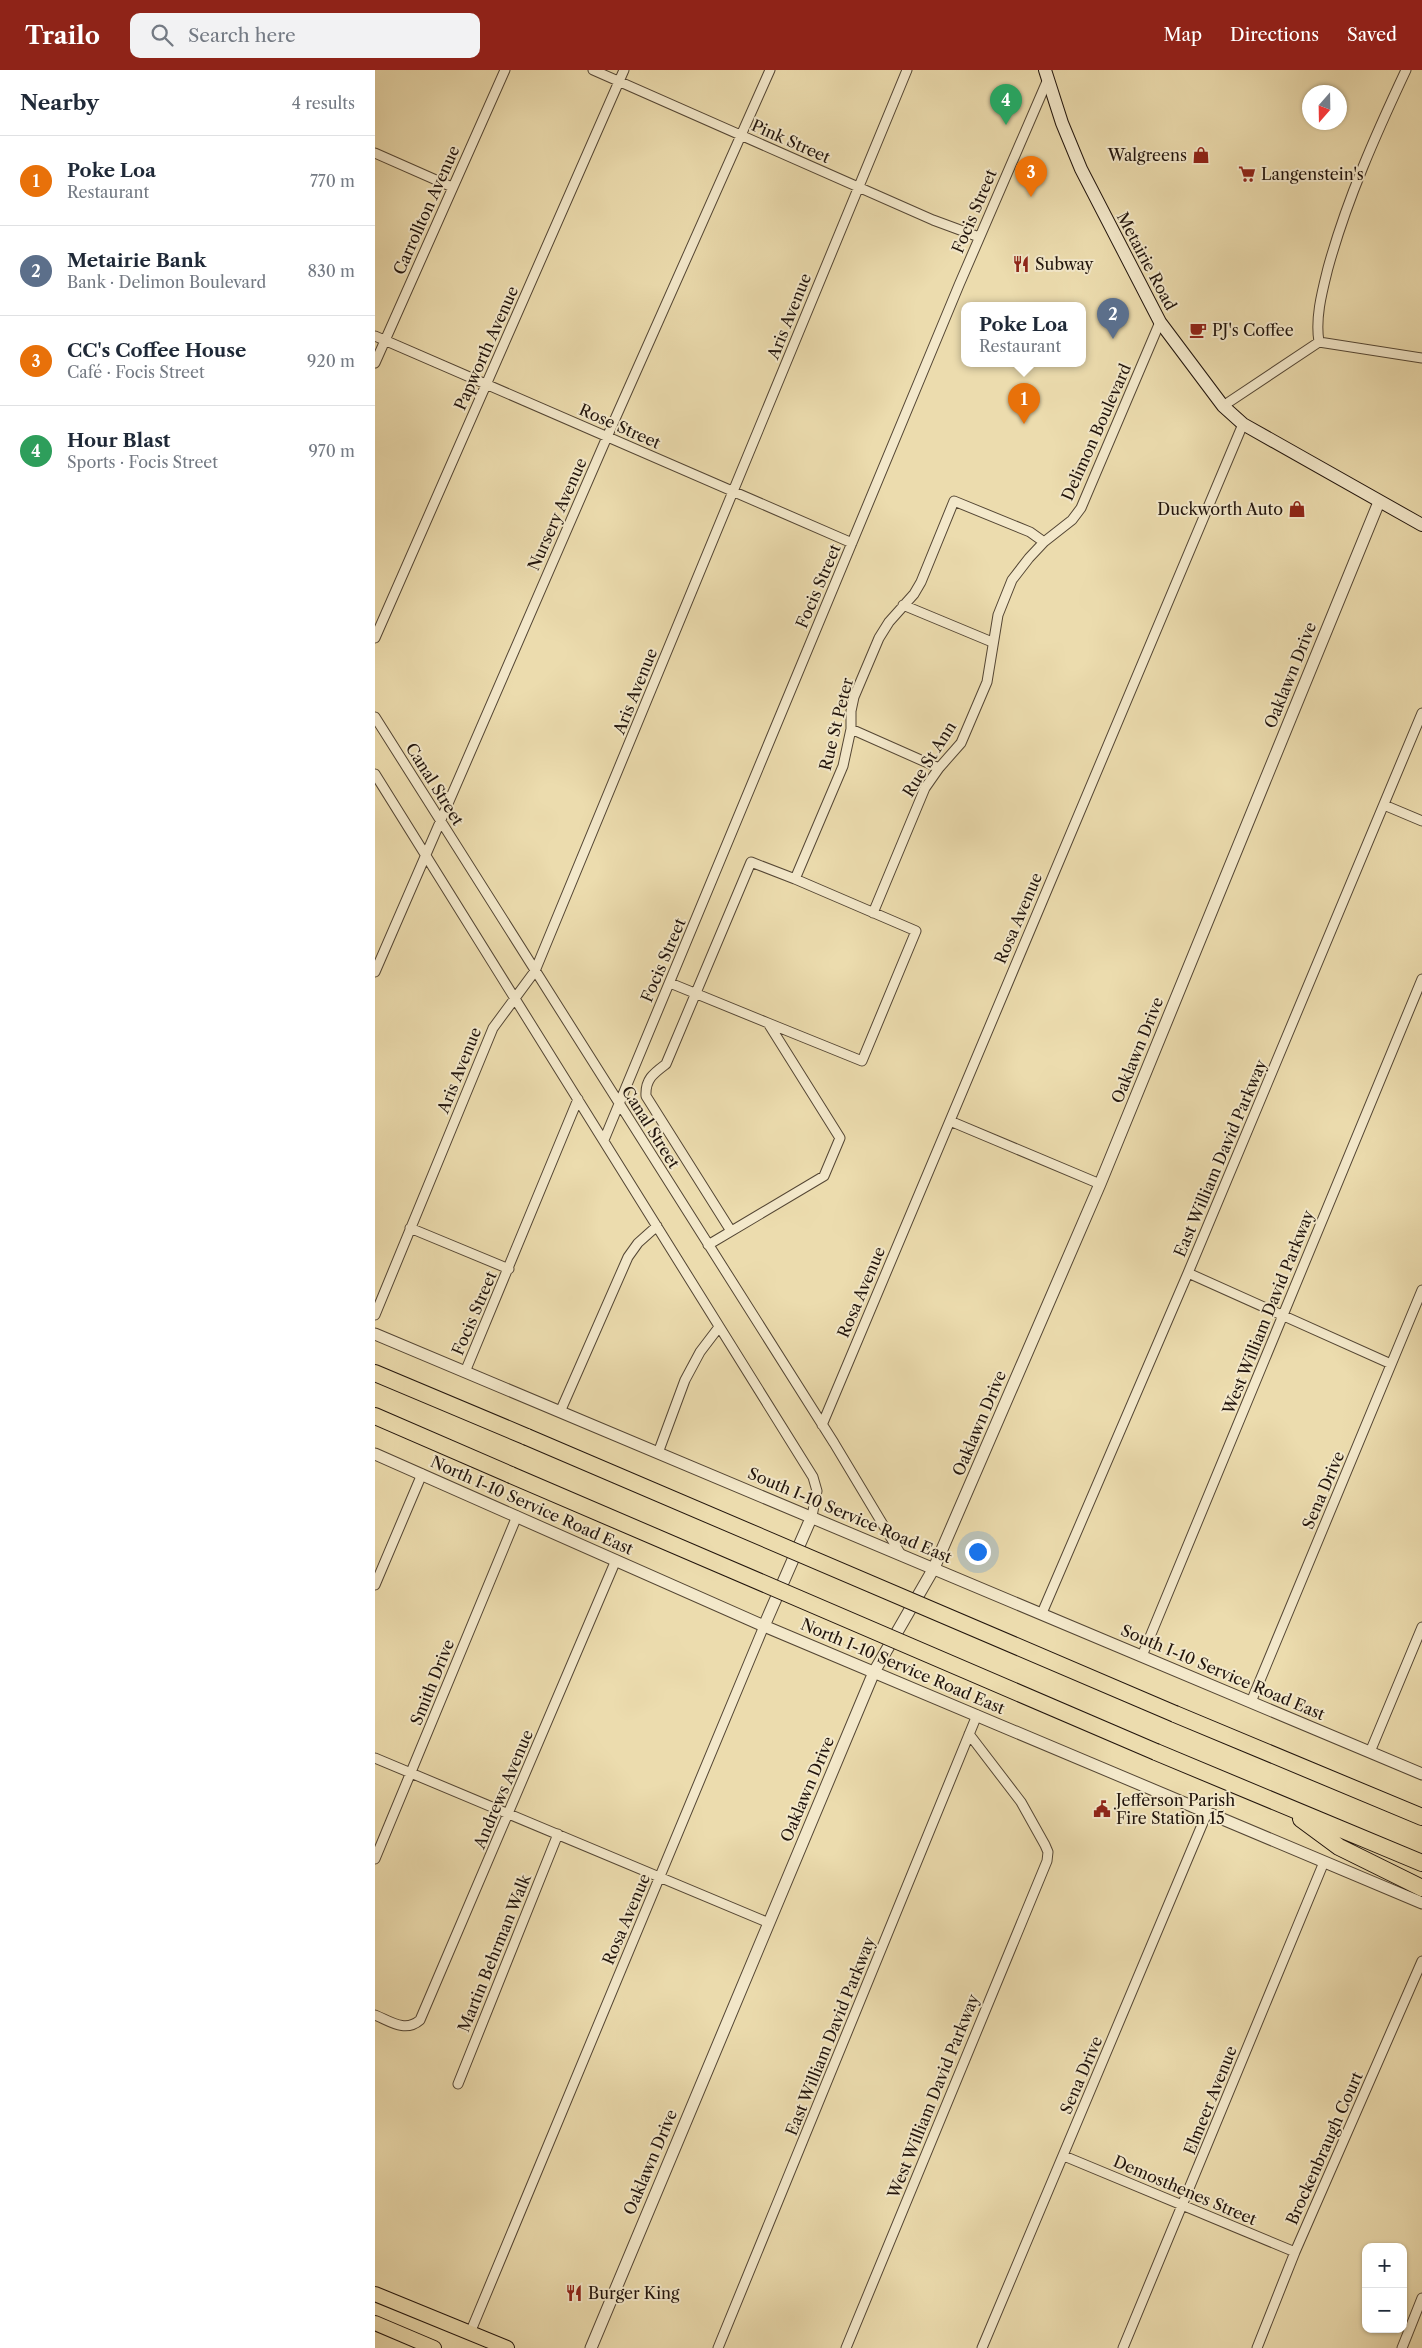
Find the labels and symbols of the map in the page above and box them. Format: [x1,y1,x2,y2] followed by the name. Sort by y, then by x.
[990,84,1022,125] pin: 4
[1302,85,1347,130] north arrow
[749,115,834,167] street label: Pink Street
[389,142,463,278] street label: Carrollton Avenue
[1107,145,1187,165] place label: Walgreens
[1191,145,1211,165] shop icon: Walgreens
[1015,156,1047,197] pin: 3
[1237,164,1257,184] supermarket icon: Langenstein's
[1261,164,1364,184] place label: Langenstein's
[947,166,1001,256] street label: Focis Street
[1113,209,1181,314] street label: Metairie Road
[1011,254,1031,274] restaurant icon: Subway
[1035,254,1095,274] place label: Subway
[762,270,815,363] street label: Aris Avenue
[450,283,522,413] street label: Papworth Avenue
[1097,298,1129,339] pin: 2
[1188,320,1208,340] cafe icon: PJ's Coffee
[1212,320,1294,340] place label: PJ's Coffee
[1057,360,1135,504] street label: Delimon Boulevard
[1008,383,1040,424] pin: 1
[576,399,664,453] street label: Rose Street
[523,455,591,573] street label: Nursery Avenue
[1157,499,1283,519] place label: Duckworth Auto
[1287,499,1307,519] shop icon: Duckworth Auto
[791,541,845,631] street label: Focis Street
[1260,619,1320,731] street label: Oaklawn Drive
[608,645,661,738] street label: Aris Avenue
[815,675,857,772] street label: Rue St Peter
[898,717,960,801] street label: Rue St Ann
[402,739,468,829] street label: Canal Street
[990,869,1046,967] street label: Rosa Avenue
[636,915,690,1005] street label: Focis Street
[1107,994,1167,1106] street label: Oaklawn Drive
[432,1024,485,1117] street label: Aris Avenue
[1169,1055,1271,1260] street label: East William David Parkway
[618,1082,684,1172] street label: Canal Street
[1217,1206,1319,1418] street label: West William David Parkway
[833,1243,889,1341] street label: Rosa Avenue
[447,1268,501,1358] street label: Focis Street
[948,1367,1010,1479] street label: Oaklawn Drive
[1298,1448,1348,1532] street label: Sena Drive
[428,1451,637,1559] street label: North I-10 Service Road East
[745,1463,955,1567] street label: South I-10 Service Road East
[965,1539,991,1565] your location
[798,1614,1008,1718] street label: North I-10 Service Road East
[1118,1620,1328,1724] street label: South I-10 Service Road East
[406,1636,458,1728] street label: Smith Drive
[469,1726,537,1852] street label: Andrews Avenue
[776,1733,838,1845] street label: Oaklawn Drive
[1113,1790,1235,1828] place label: Jefferson Parish Fire Station 15
[1092,1799,1112,1819] public building icon: Jefferson Parish Fire Station 15
[453,1870,535,2035] street label: Martin Behrman Walk
[598,1870,654,1968] street label: Rosa Avenue
[781,1933,880,2138] street label: East William David Parkway
[882,1990,984,2202] street label: West William David Parkway
[1056,2033,1106,2117] street label: Sena Drive
[1179,2043,1241,2157] street label: Elmeer Avenue
[1281,2068,1367,2228] street label: Brockenbraugh Court
[619,2106,681,2218] street label: Oaklawn Drive
[1110,2151,1260,2229] street label: Demosthenes Street
[564,2283,584,2303] restaurant icon: Burger King
[588,2283,680,2303] place label: Burger King

